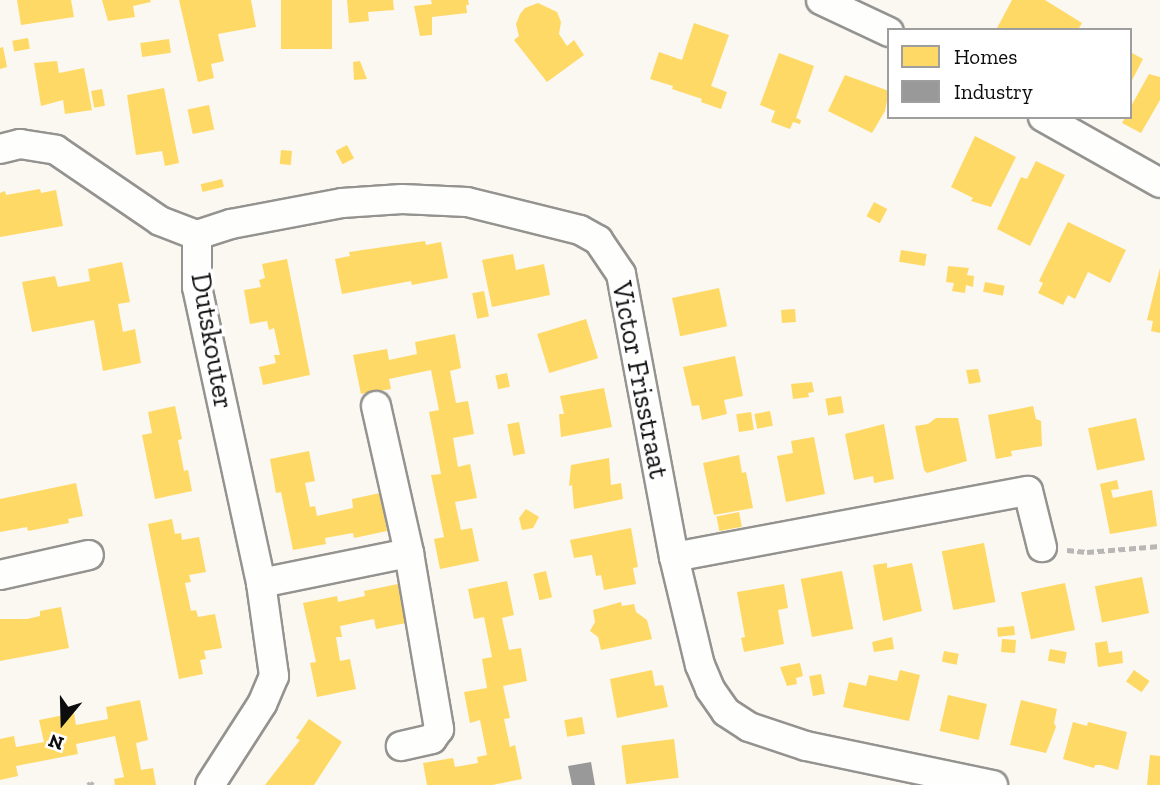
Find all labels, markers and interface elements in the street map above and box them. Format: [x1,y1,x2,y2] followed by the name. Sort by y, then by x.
[887,28,1132,119] legend
[954,44,1017,69] text: Homes
[954,79,1033,104] text: Industry
[184,270,240,412] street label: Dutskouter
[604,278,676,482] street label: Victor Frisstraat
[28,687,98,757] north arrow
[45,729,67,756] text: N

